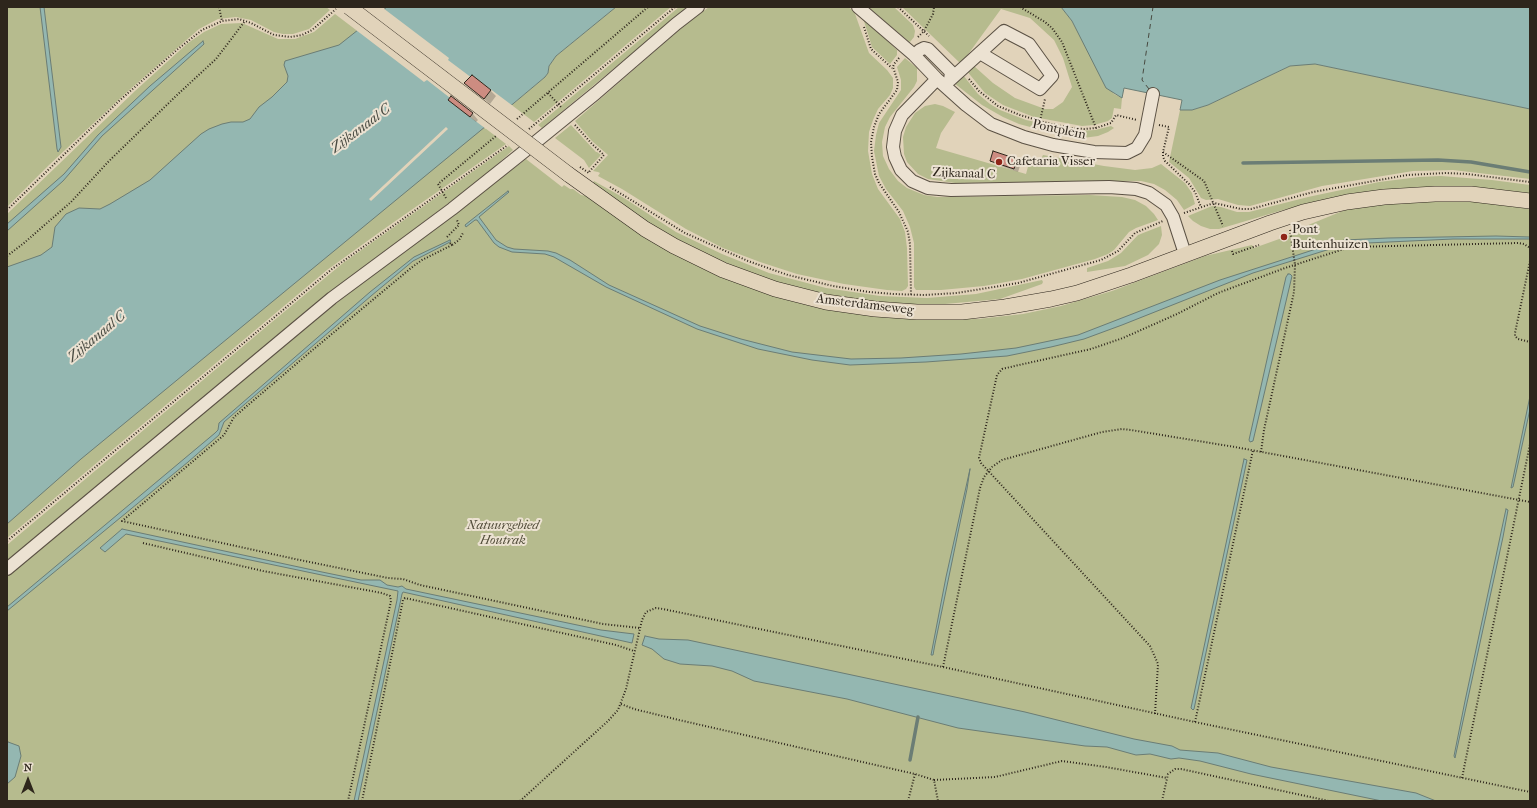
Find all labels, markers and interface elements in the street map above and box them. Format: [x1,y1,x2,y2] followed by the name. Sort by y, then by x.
[328,101,394,157] water label: Zijkanaal C
[1031,117,1087,143] street label: Pontplein
[1007,154,1095,170] place label: Cafetaria Visser
[994,157,1004,167] marker: Cafetaria Visser
[932,165,996,183] street label: Zijkanaal C
[1292,222,1368,253] place label: Pont Buitenhuizen
[1279,232,1289,242] marker: Pont Buitenhuizen
[815,291,915,319] street label: Amsterdamseweg
[65,308,129,366] water label: Zijkanaal C
[467,518,539,549] park label: Natuurgebied Houtrak
[8,760,48,800] north arrow
[24,761,32,774] text: N

